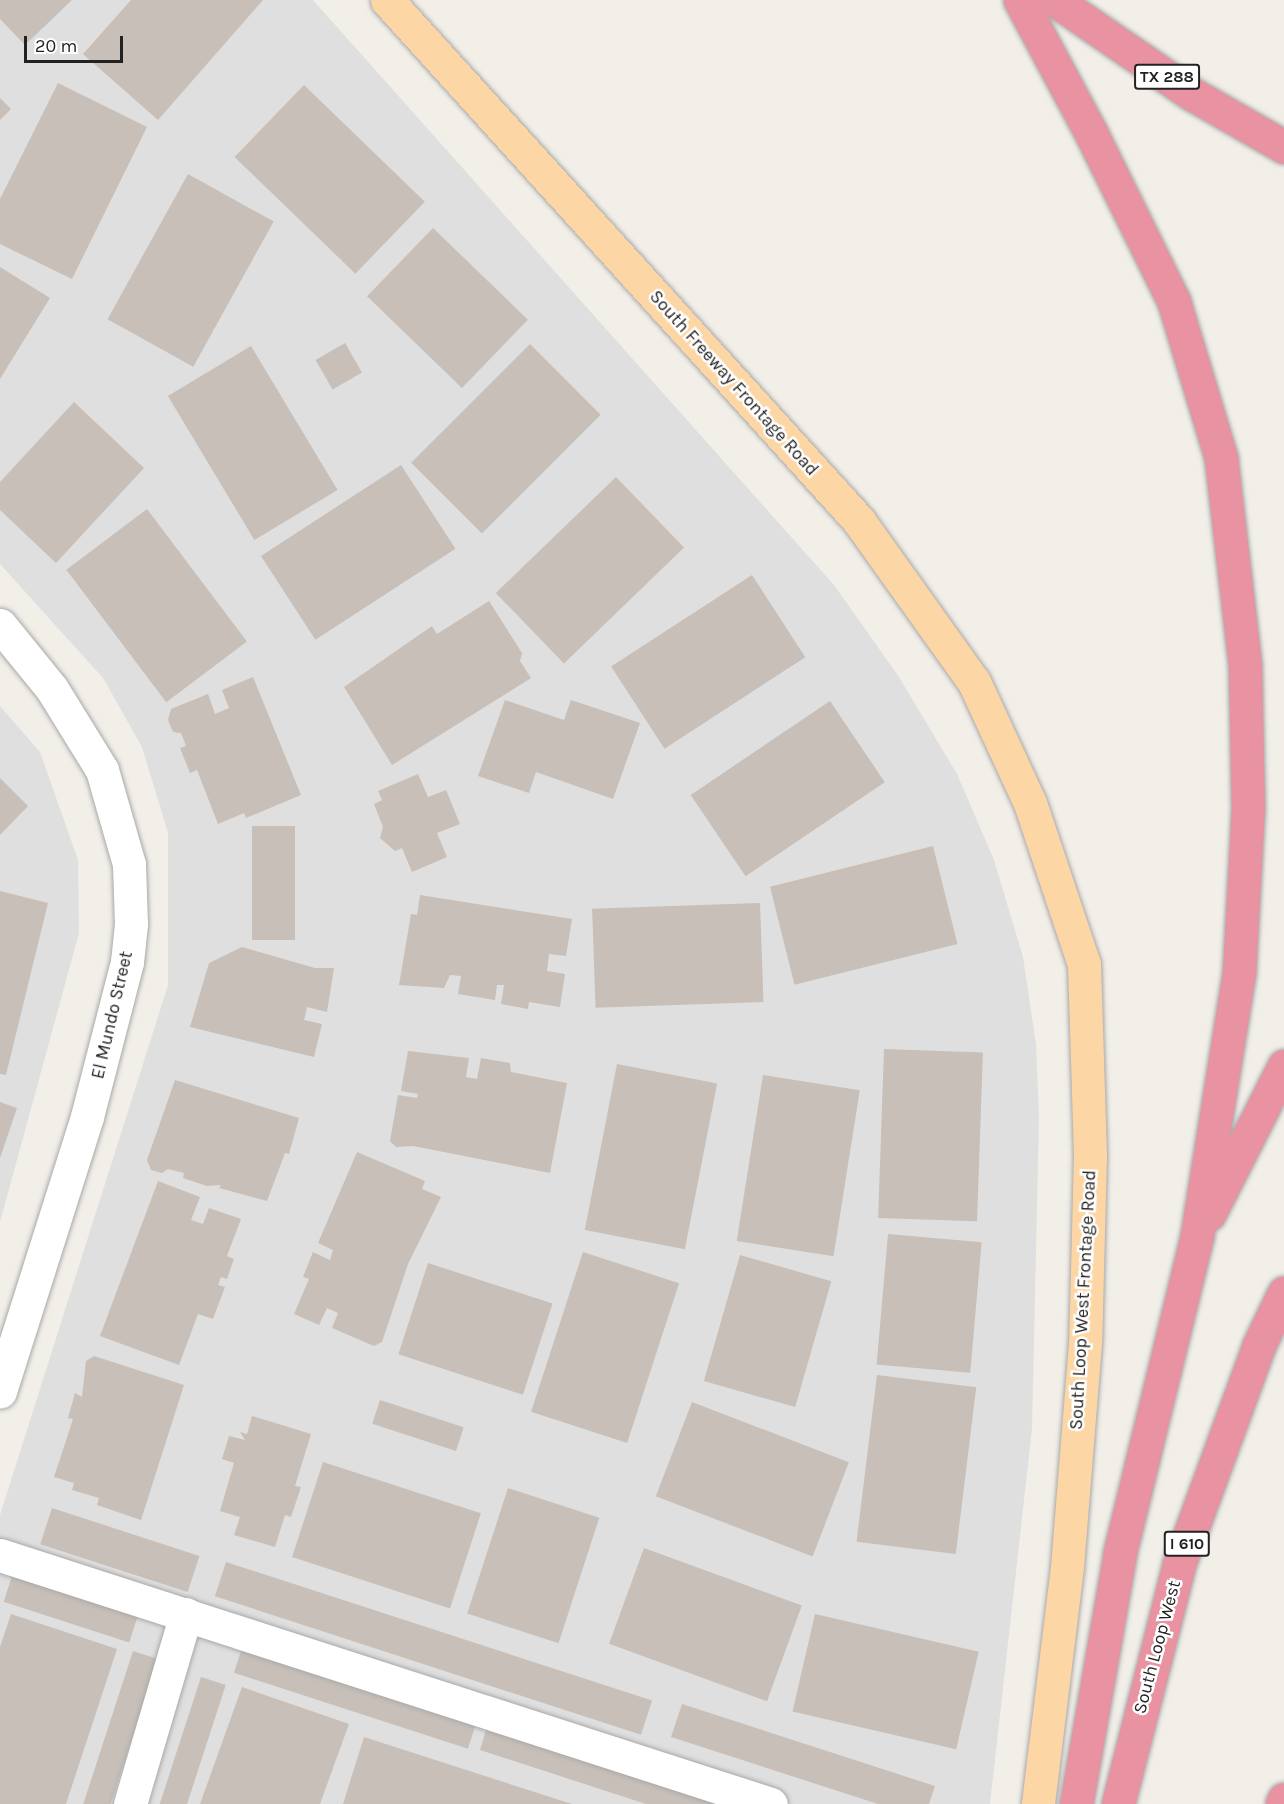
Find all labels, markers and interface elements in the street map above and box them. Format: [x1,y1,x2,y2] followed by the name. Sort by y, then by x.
[27,24,126,62] scale bar
[35,35,77,57] text: 20 m
[1134,64,1200,90] road number: TX 288
[645,286,823,480] street label: South Freeway Frontage Road
[87,949,137,1081] street label: El Mundo Street
[1065,1170,1101,1430] street label: South Loop West Frontage Road
[1163,1531,1211,1557] road number: I 610
[1129,1578,1185,1716] street label: South Loop West

